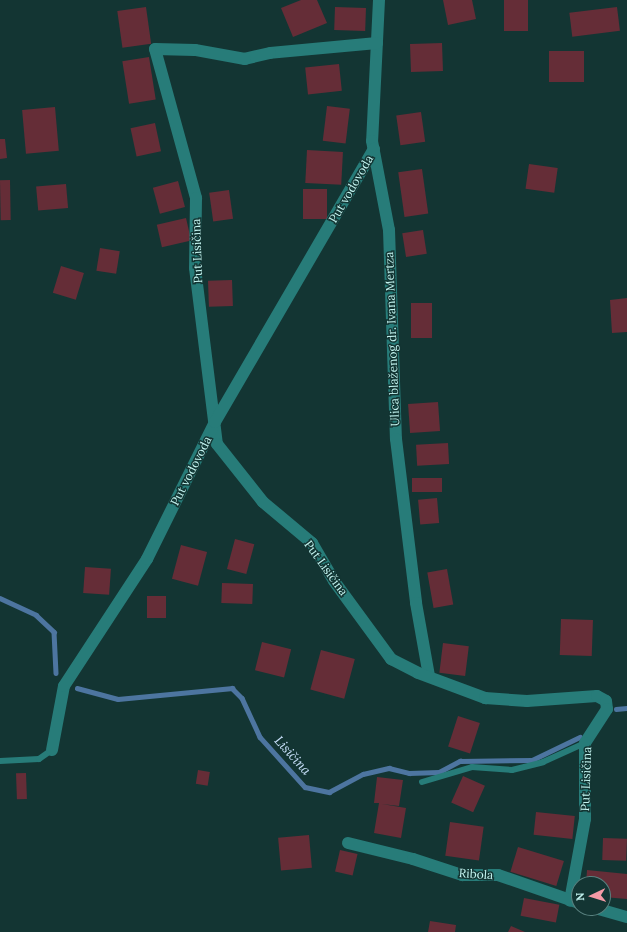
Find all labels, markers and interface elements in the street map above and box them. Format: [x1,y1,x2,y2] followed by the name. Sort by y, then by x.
[326,153,376,225] street label: Put vodovoda
[189,218,205,284] street label: Put Lisičina
[382,251,402,427] street label: Ulica blaženog dr. Ivana Mertza
[167,434,215,508] street label: Put vodovoda
[301,538,351,598] street label: Put Lisičina
[271,733,313,779] water label: Lisičina
[578,746,594,812] street label: Put Lisičina
[458,866,494,882] street label: Ribola
[571,876,611,916] north arrow
[573,892,587,902] text: N

